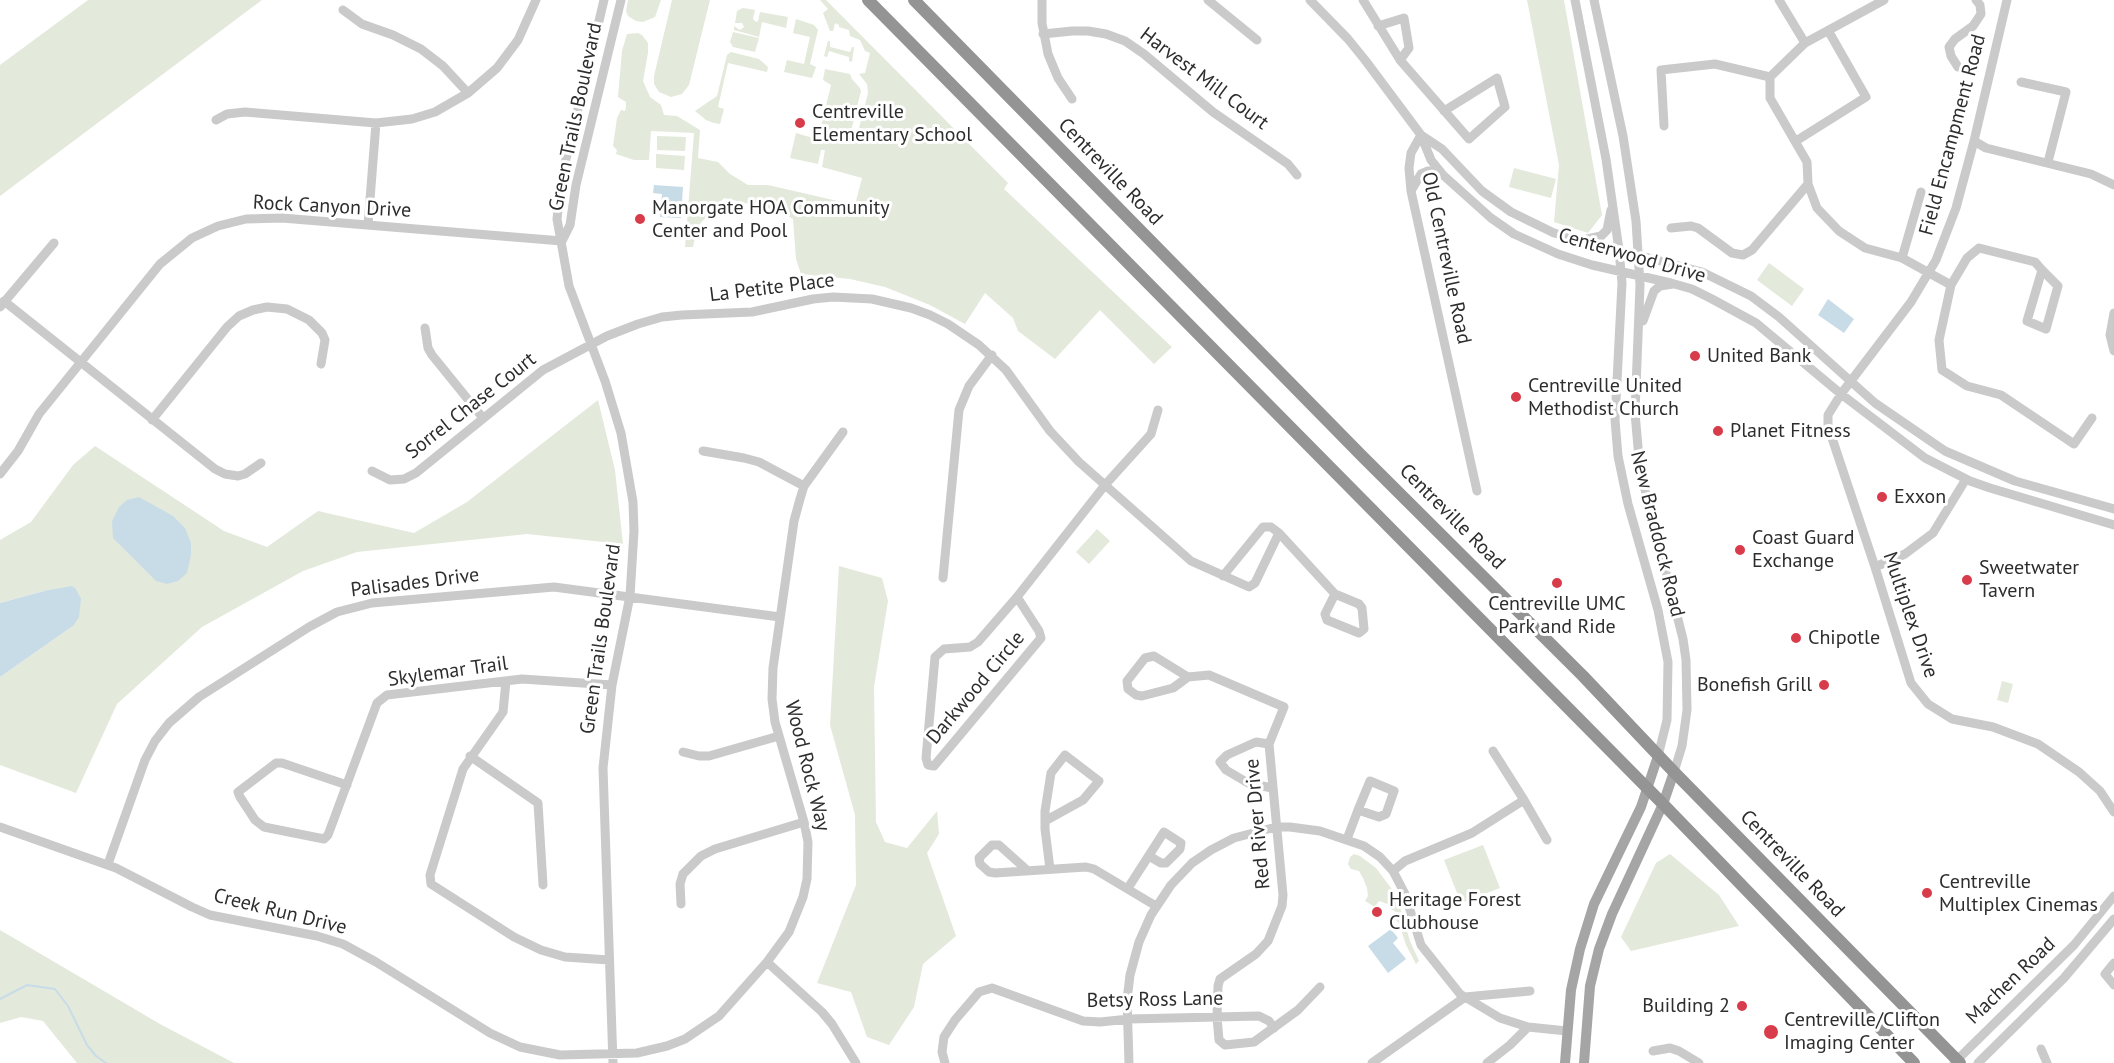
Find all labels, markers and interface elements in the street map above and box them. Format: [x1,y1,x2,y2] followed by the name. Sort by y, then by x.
[544,21,608,213] street label: Green Trails Boulevard
[1135,23,1273,135] street label: Harvest Mill Court
[1915,32,1991,238] street label: Field Encampment Road
[812,100,972,147] place label: Centreville Elementary School
[1053,113,1167,231] street label: Centreville Road
[793,116,807,130] marker: Centreville Elementary School
[1416,170,1476,346] street label: Old Centreville Road
[252,191,412,223] street label: Rock Canyon Drive
[652,196,890,243] place label: Manorgate HOA Community Center and Pool
[633,212,647,226] marker: Manorgate HOA Community Center and Pool
[1556,223,1708,289] street label: Centerwood Drive
[708,268,836,308] street label: La Petite Place
[1707,344,1811,368] place label: United Bank
[401,348,541,464] street label: Sorrel Chase Court
[1688,349,1702,363] marker: United Bank
[1528,374,1682,421] place label: Centreville United Methodist Church
[1509,390,1523,404] marker: Centreville United Methodist Church
[1730,419,1851,443] place label: Planet Fitness
[1711,424,1725,438] marker: Planet Fitness
[1625,448,1689,620] street label: New Braddock Road
[1394,459,1510,575] street label: Centreville Road
[1894,485,1946,509] place label: Exxon
[1875,490,1889,504] marker: Exxon
[1752,526,1854,573] place label: Coast Guard Exchange
[576,542,626,736] street label: Green Trails Boulevard
[1733,543,1747,557] marker: Coast Guard Exchange
[1877,549,1943,681] street label: Multiplex Drive
[1979,556,2079,603] place label: Sweetwater Tavern
[349,563,481,603] street label: Palisades Drive
[1960,573,1974,587] marker: Sweetwater Tavern
[1550,576,1564,590] marker: Centreville UMC Park and Ride
[1488,592,1626,639] place label: Centreville UMC Park and Ride
[1808,626,1880,650] place label: Chipotle
[922,627,1030,749] street label: Darkwood Circle
[1789,631,1803,645] marker: Chipotle
[387,652,509,692] street label: Skylemar Trail
[1697,673,1812,697] place label: Bonefish Grill
[1817,678,1831,692] marker: Bonefish Grill
[779,698,835,834] street label: Wood Rock Way
[1240,758,1276,890] street label: Red River Drive
[1735,805,1849,923] street label: Centreville Road
[1939,870,2098,917] place label: Centreville Multiplex Cinemas
[211,884,349,940] street label: Creek Run Drive
[1920,886,1934,900] marker: Centreville Multiplex Cinemas
[1389,888,1521,935] place label: Heritage Forest Clubhouse
[1370,905,1384,919] marker: Heritage Forest Clubhouse
[1961,933,2061,1029] street label: Machen Road
[1087,987,1223,1013] street label: Betsy Ross Lane
[1642,994,1730,1018] place label: Building 2
[1735,999,1749,1013] marker: Building 2
[1784,1008,1940,1055] place label: Centreville/Clifton Imaging Center
[1762,1023,1780,1041] marker: Centreville/Clifton Imaging Center

